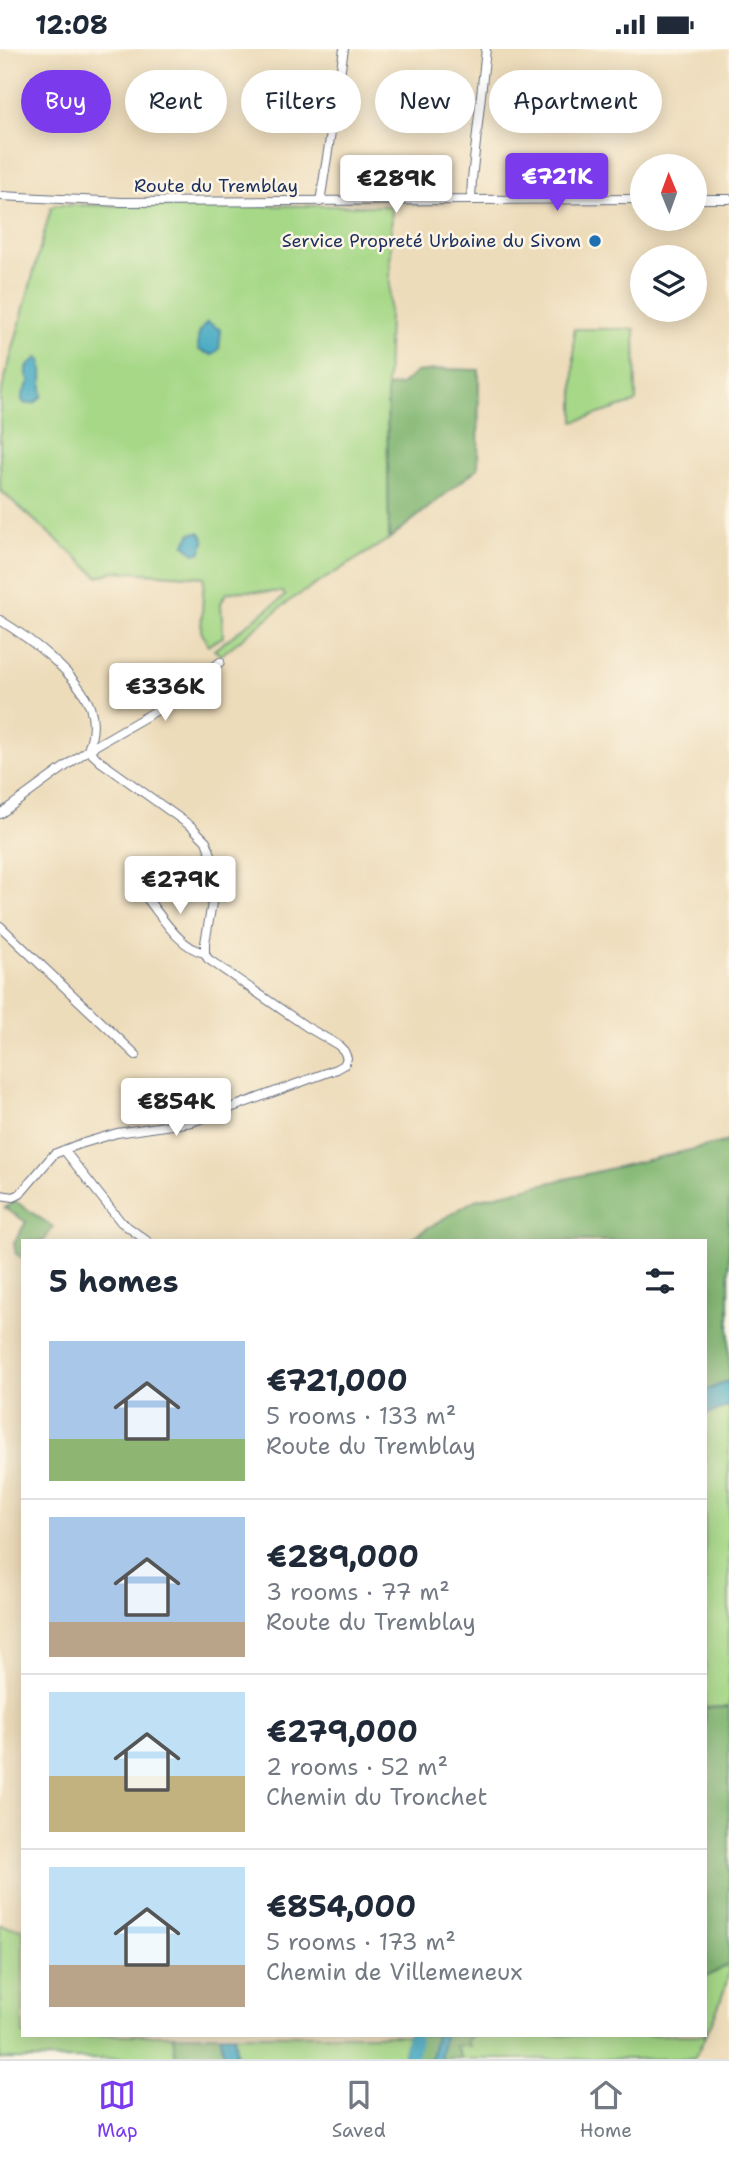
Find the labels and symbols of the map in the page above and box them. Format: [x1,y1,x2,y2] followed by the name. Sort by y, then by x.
[508,153,606,213] pin: €721K
[630,154,707,231] north arrow
[347,155,445,215] pin: €289K
[134,174,298,198] street label: Route du Tremblay
[282,229,581,253] place label: Service Propreté Urbaine du Sivom
[587,233,603,249] marker: Service Propreté Urbaine du Sivom
[116,663,214,723] pin: €336K
[131,857,229,916] pin: €279K
[127,1079,225,1138] pin: €854K

